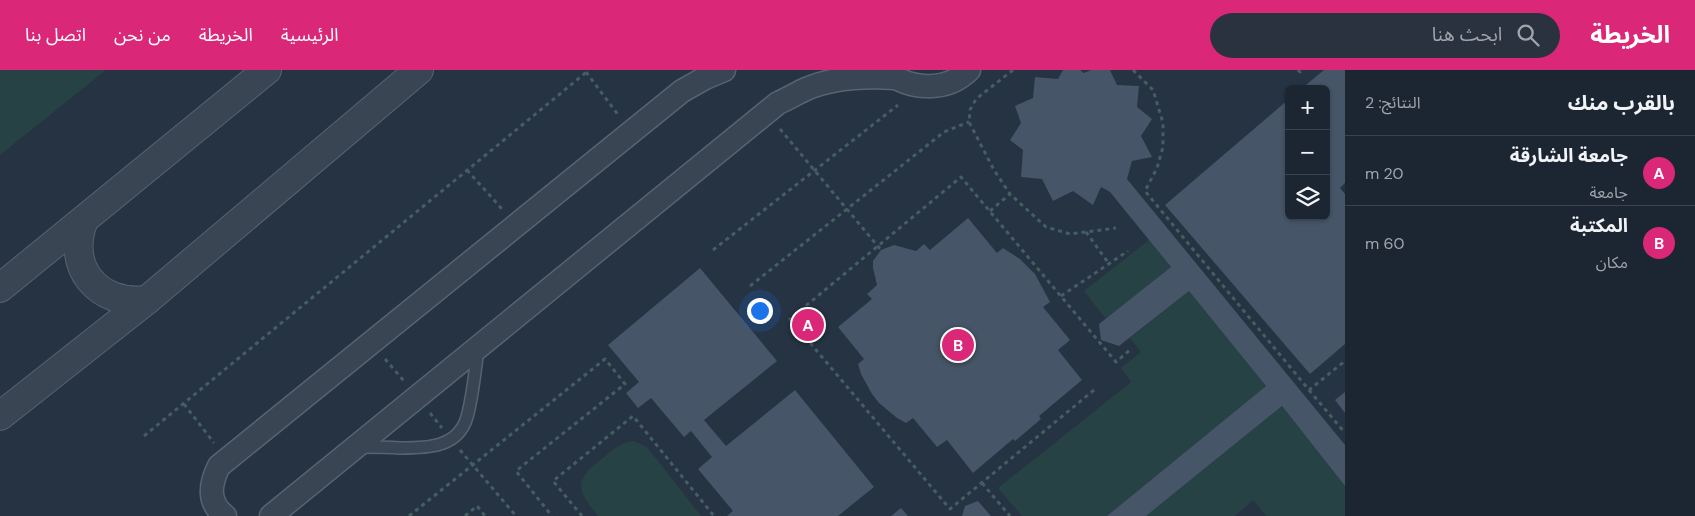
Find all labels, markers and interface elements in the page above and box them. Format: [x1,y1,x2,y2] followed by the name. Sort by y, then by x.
[1210,13,1560,58] search box
[1590,19,1670,50] text: الخريطة
[1514,21,1542,49] icon: search
[1432,22,1502,47] text: ابحث هنا
[25,23,86,47] text: اتصل بنا
[114,23,171,47] text: من نحن
[199,23,253,47] text: الخريطة
[281,23,339,47] text: الرئيسية
[1285,85,1330,220] map controls
[1285,85,1330,130] button: +
[1568,89,1675,117] text: بالقرب منك
[1365,92,1420,113] text: النتائج: 2
[1285,130,1330,175] button: −
[1510,143,1628,168] text: جامعة الشارقة
[1365,163,1404,184] text: 20 m
[1653,163,1665,184] text: A
[1285,175,1330,220] button: layers
[1589,182,1628,203] text: جامعة
[1570,213,1628,238] text: المكتبة
[1365,233,1405,254] text: 60 m
[1654,233,1664,254] text: B
[1596,252,1628,273] text: مكان
[747,298,773,324] your location
[792,306,824,344] pin: A
[942,326,974,364] pin: B

